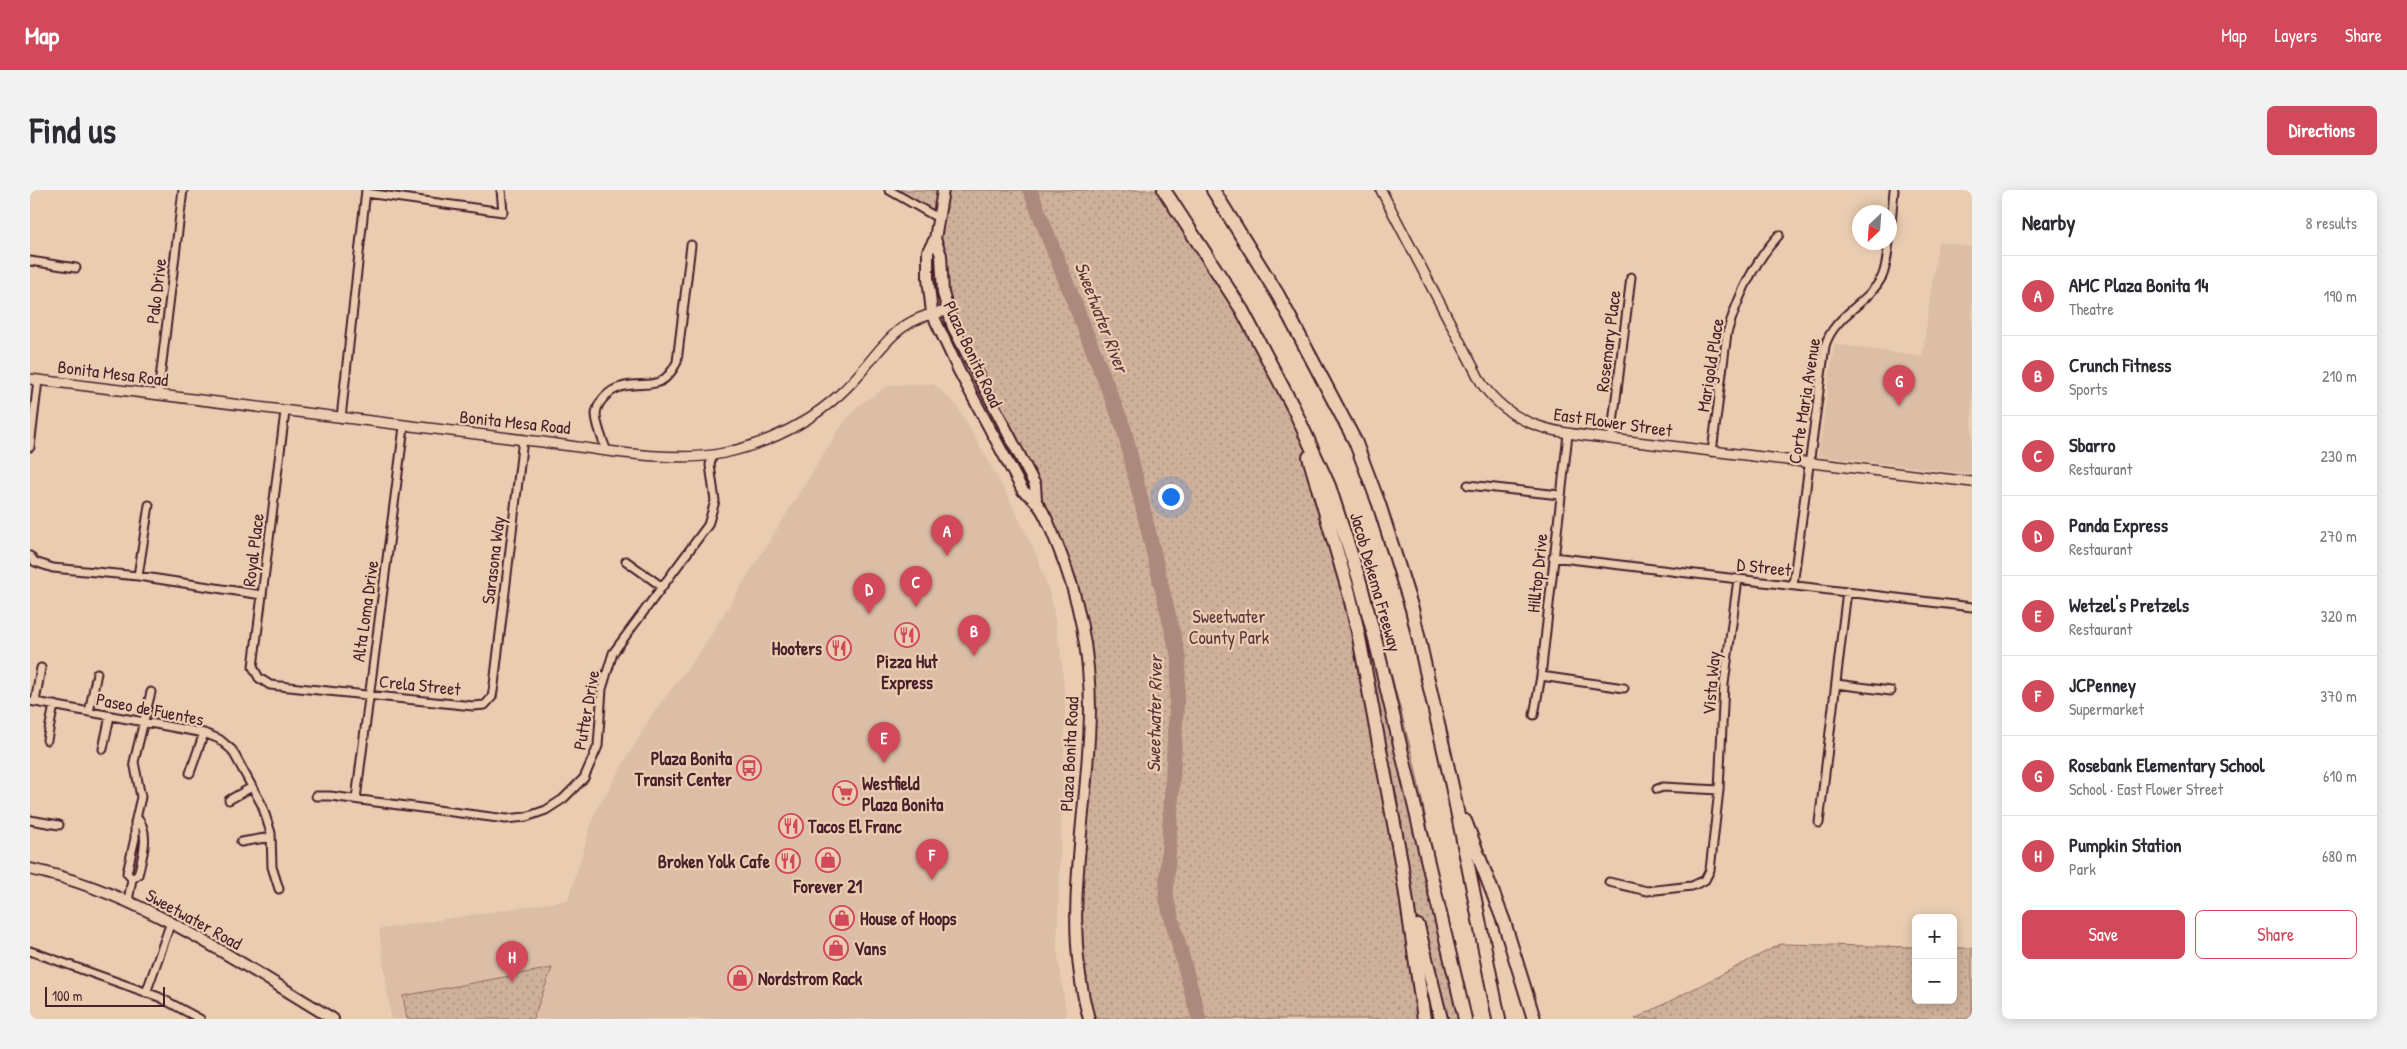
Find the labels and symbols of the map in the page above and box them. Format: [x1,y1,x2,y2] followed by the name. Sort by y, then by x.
[1852,205,1897,250] north arrow
[140,257,172,325] street label: Palo Drive
[1069,258,1136,379] water label: Sweetwater River
[1589,289,1627,393] street label: Rosemary Place
[937,297,1009,411] street label: Plaza Bonita Road
[1690,316,1730,414] street label: Marigold Place
[1782,336,1826,466] street label: Corte Maria Avenue
[56,354,170,392] street label: Bonita Mesa Road
[1883,365,1915,406] pin: G
[1552,401,1675,443] street label: East Flower Street
[458,404,572,440] street label: Bonita Mesa Road
[1158,484,1184,510] your location
[1344,509,1408,655] street label: Jacob Dekema Freeway
[236,512,270,588] street label: Royal Place
[475,514,511,605] street label: Sarasona Way
[931,515,963,556] pin: A
[1520,532,1554,614] street label: Hilltop Drive
[1736,552,1793,582] street label: D Street
[346,559,384,663] street label: Alta Loma Drive
[900,566,932,607] pin: C
[853,573,885,614] pin: D
[1189,604,1270,650] park label: Sweetwater County Park
[958,615,990,656] pin: B
[894,622,920,648] restaurant icon: Pizza Hut Express
[826,635,852,661] restaurant icon: Hooters
[772,636,822,661] place label: Hooters
[876,649,938,696] place label: Pizza Hut Express
[1696,650,1726,716] street label: Vista Way
[1140,653,1168,773] water label: Sweetwater River
[378,668,463,702] street label: Crela Street
[567,668,605,752] street label: Putter Drive
[94,686,206,732] street label: Paseo de Fuentes
[1054,696,1084,812] street label: Plaza Bonita Road
[868,722,900,763] pin: E
[634,746,733,792] place label: Plaza Bonita Transit Center
[736,755,762,781] bus stop icon: Plaza Bonita Transit Center
[862,771,944,817] place label: Westfield Plaza Bonita
[832,780,858,806] supermarket icon: Westfield Plaza Bonita
[778,813,804,839] restaurant icon: Tacos El Franc
[807,814,903,839] place label: Tacos El Franc
[916,839,948,880] pin: F
[815,847,841,873] shop icon: Forever 21
[775,848,801,874] restaurant icon: Broken Yolk Cafe
[658,849,771,874] place label: Broken Yolk Cafe
[793,874,863,899] place label: Forever 21
[141,882,247,956] street label: Sweetwater Road
[829,905,855,931] shop icon: House of Hoops
[860,906,957,932] place label: House of Hoops
[823,935,849,961] shop icon: Vans
[854,936,886,961] place label: Vans
[496,941,528,982] pin: H
[727,965,753,991] shop icon: Nordstrom Rack
[758,966,863,991] place label: Nordstrom Rack
[45,984,165,1007] scale bar

